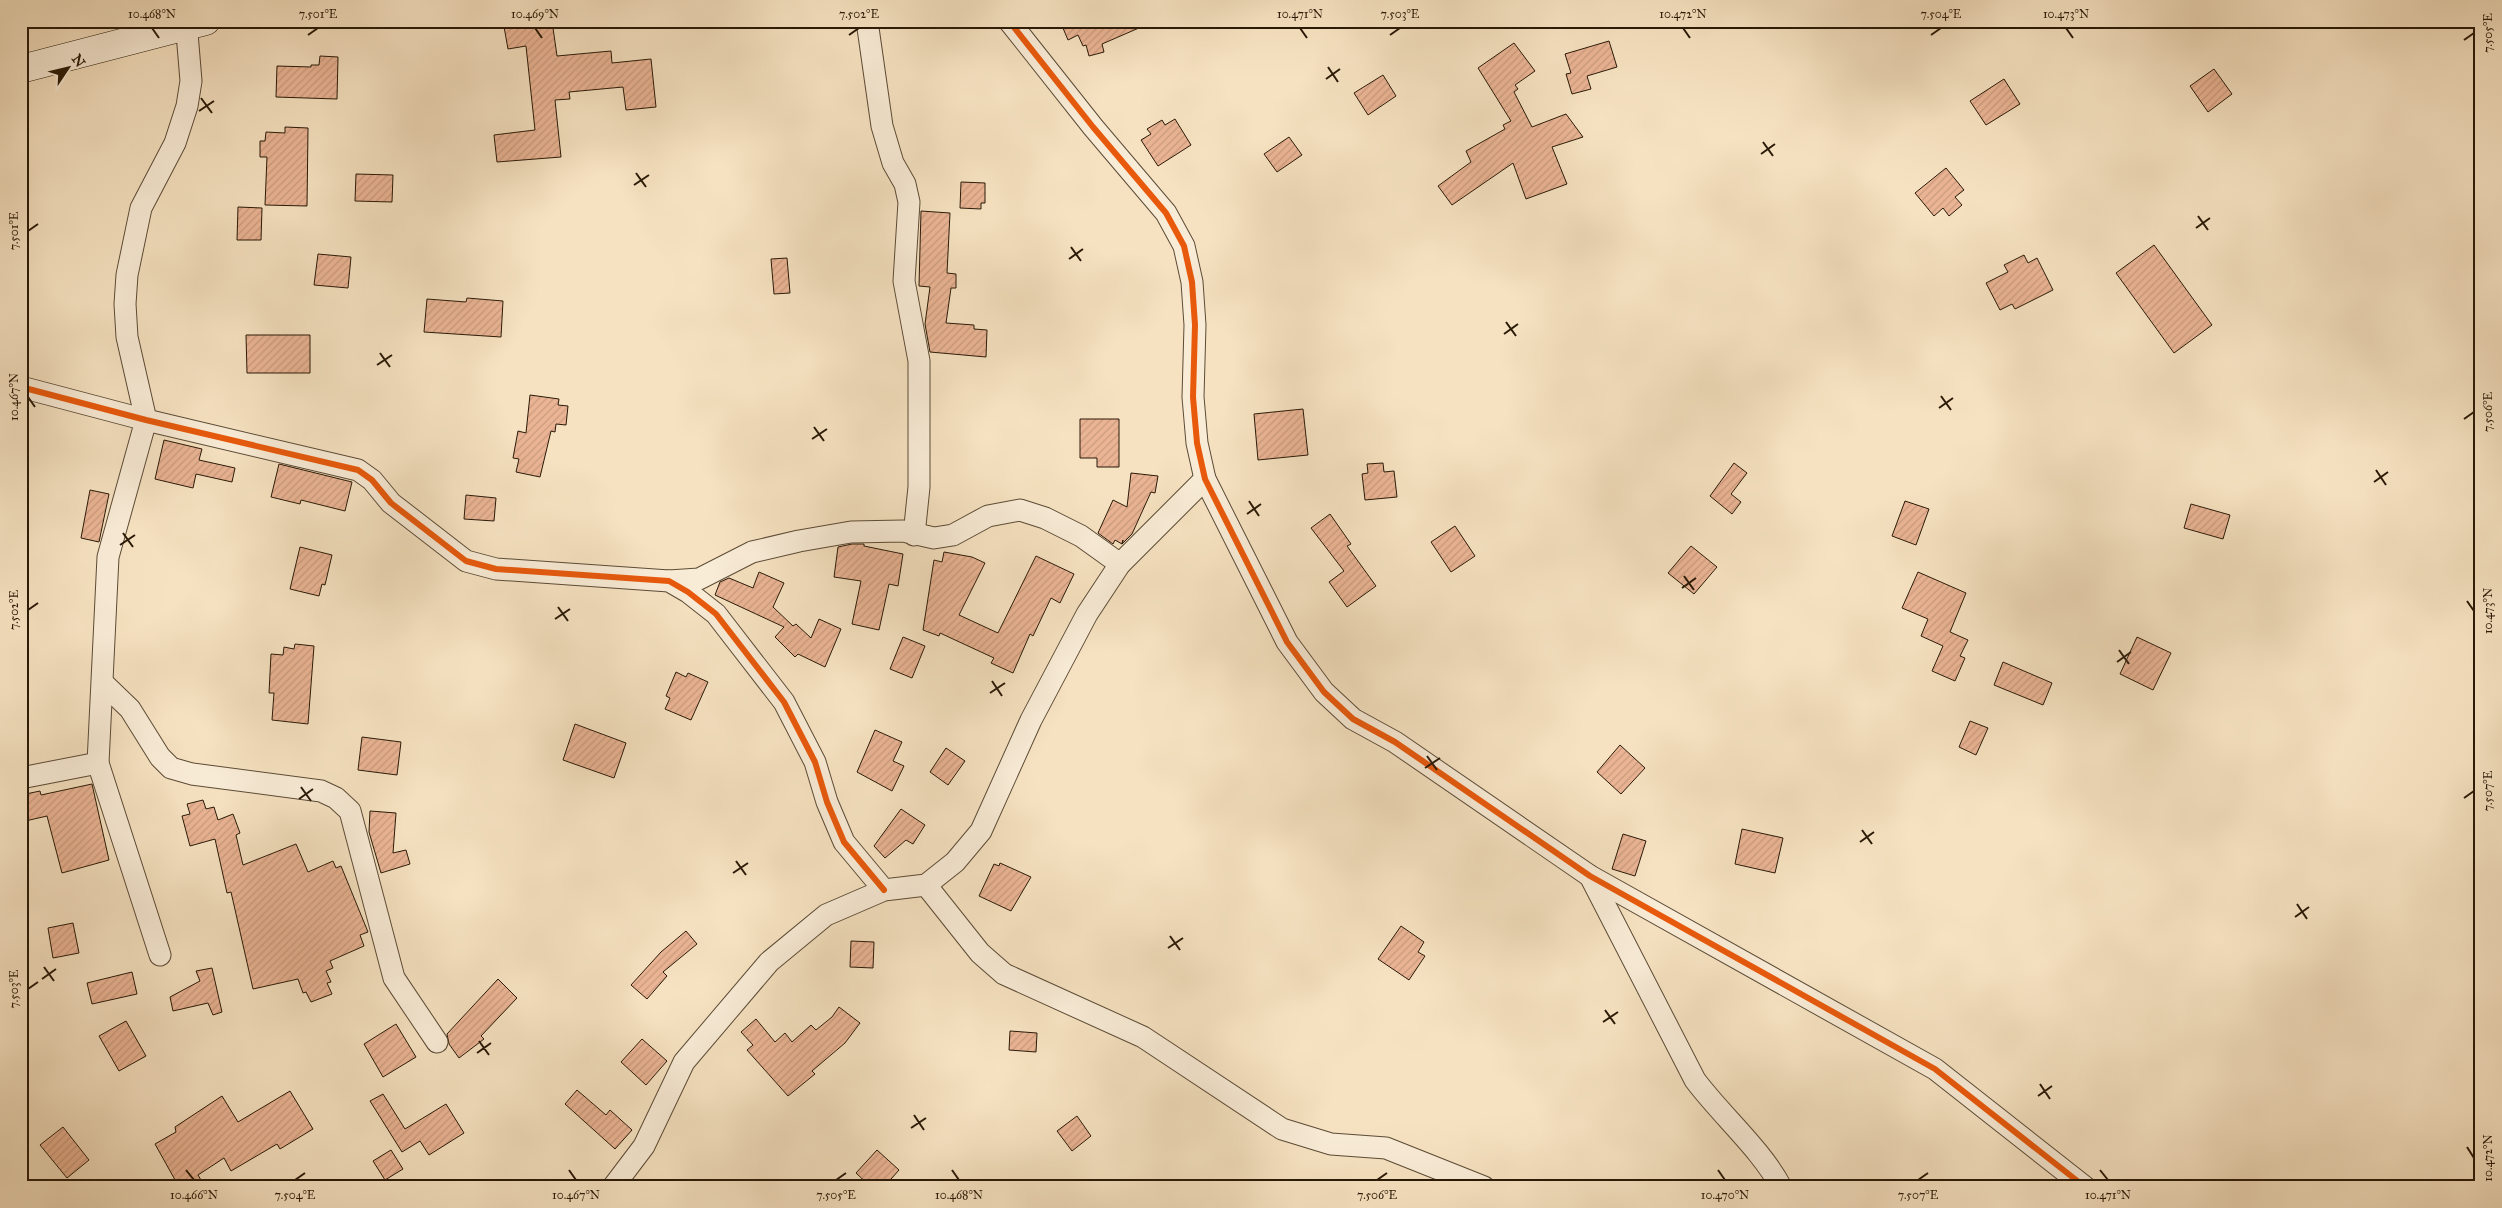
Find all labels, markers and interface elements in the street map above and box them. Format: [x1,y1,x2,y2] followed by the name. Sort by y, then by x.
[128,7,176,21] text: 10.468°N
[299,7,338,21] text: 7.501°E
[511,7,559,21] text: 10.469°N
[839,7,879,21] text: 7.502°E
[1277,7,1323,21] text: 10.471°N
[1381,7,1420,21] text: 7.503°E
[1659,7,1707,21] text: 10.472°N
[1921,7,1962,21] text: 7.504°E
[2043,7,2089,21] text: 10.473°N
[2481,13,2495,53] text: 7.505°E
[42,42,92,92] north arrow
[68,51,89,71] text: N
[7,211,21,250] text: 7.501°E
[7,373,21,421] text: 10.467°N
[2481,391,2495,432] text: 7.506°E
[2481,588,2495,634] text: 10.473°N
[7,590,21,630] text: 7.502°E
[2481,770,2495,811] text: 7.507°E
[7,969,21,1008] text: 7.503°E
[2481,1134,2495,1182] text: 10.472°N
[170,1188,218,1202] text: 10.466°N
[275,1188,316,1202] text: 7.504°E
[552,1188,600,1202] text: 10.467°N
[816,1188,856,1202] text: 7.505°E
[935,1188,983,1202] text: 10.468°N
[1357,1188,1398,1202] text: 7.506°E
[1701,1188,1749,1202] text: 10.470°N
[1898,1188,1939,1202] text: 7.507°E
[2085,1188,2131,1202] text: 10.471°N

